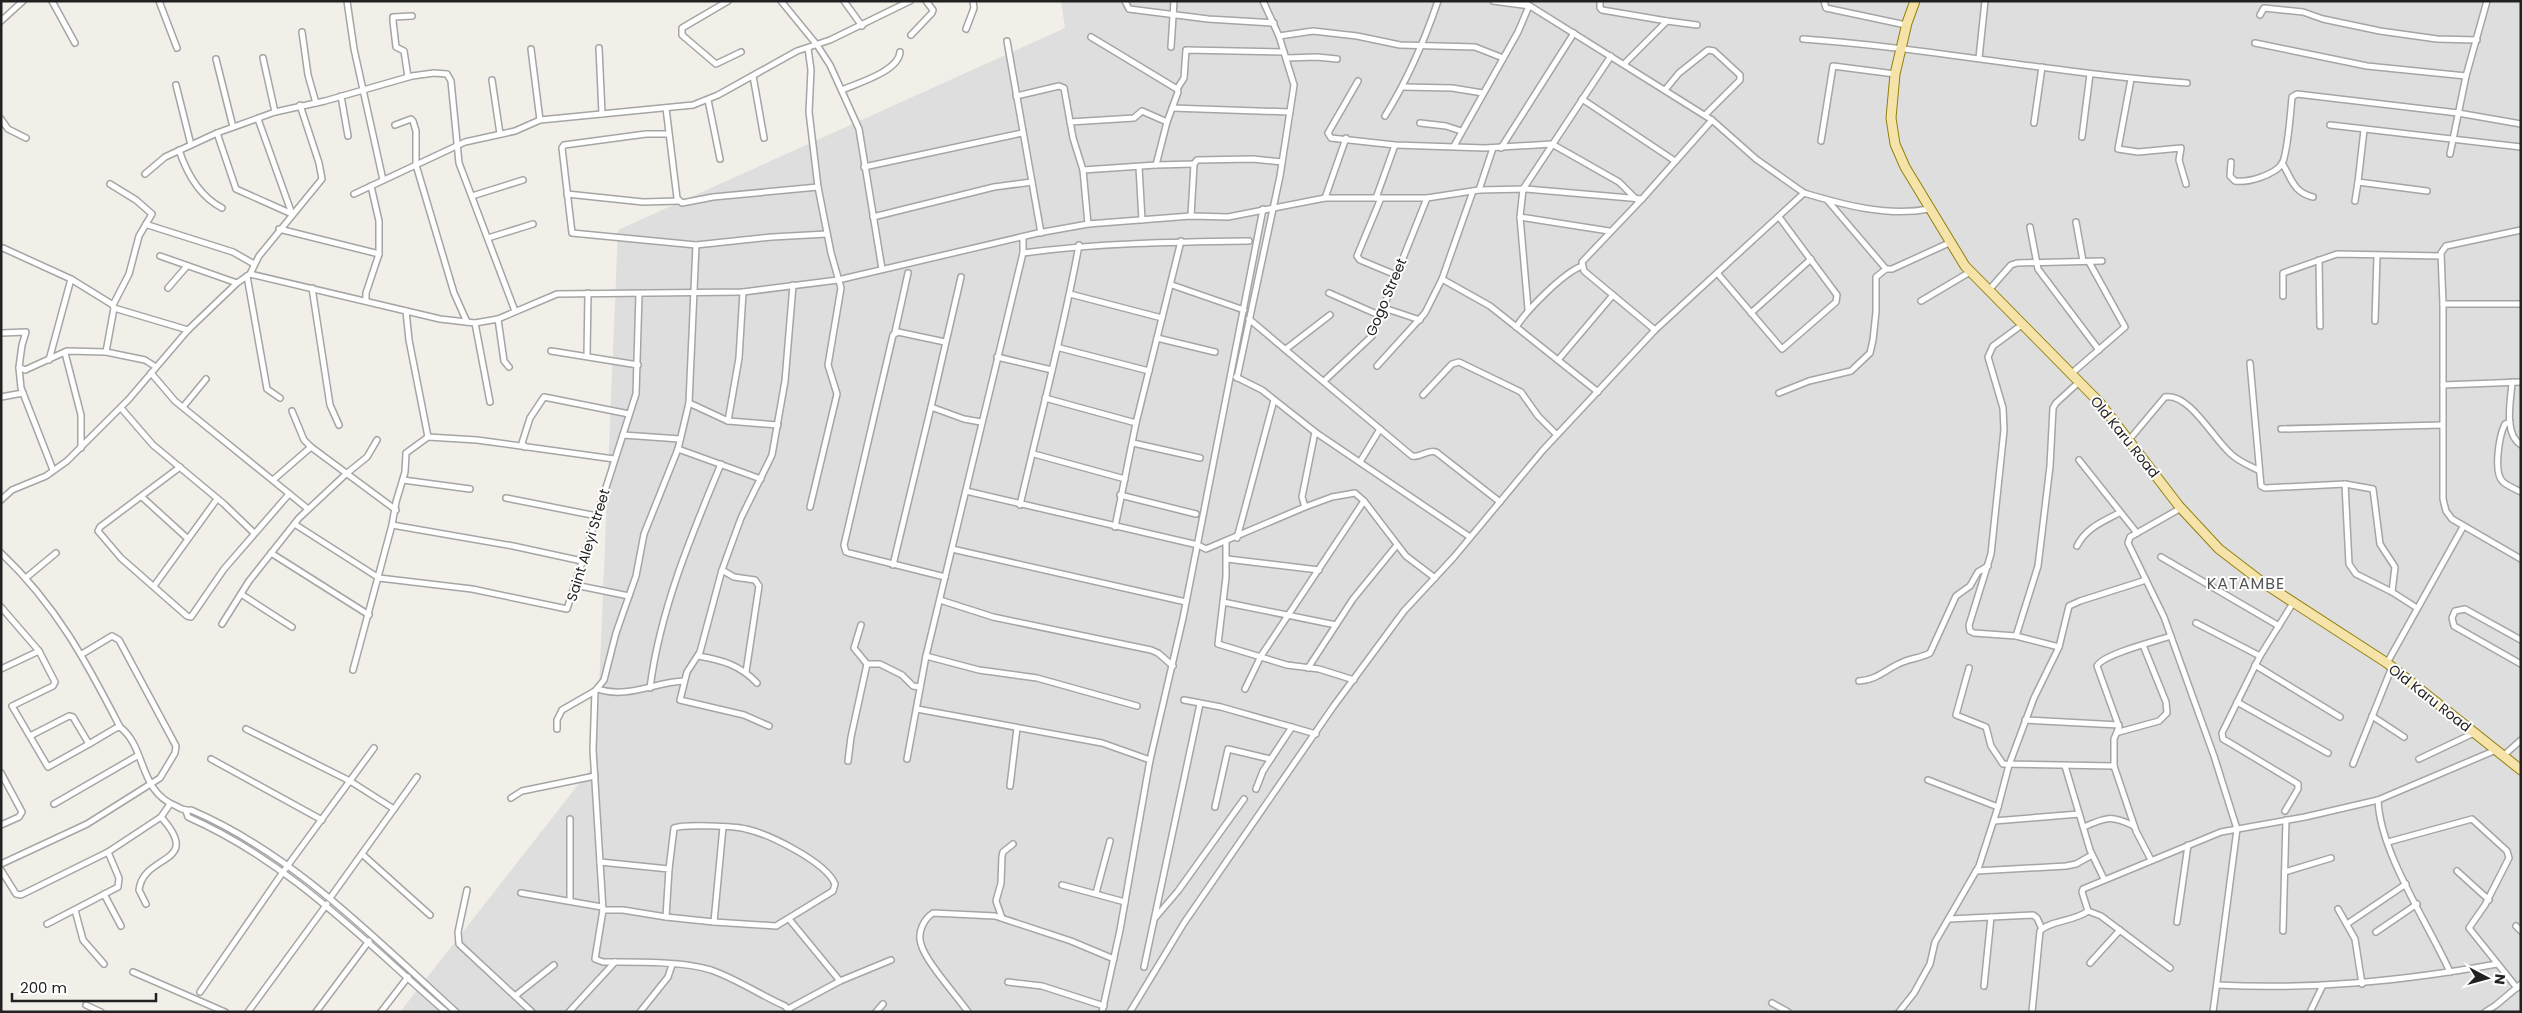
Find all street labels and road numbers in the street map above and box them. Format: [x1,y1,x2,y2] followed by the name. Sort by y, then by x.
[1361,255,1411,339] street label: Gogo Street
[2086,392,2164,482] street label: Old Karu Road
[561,486,615,604] street label: Saint Aleyi Street
[2385,659,2475,737] street label: Old Karu Road

